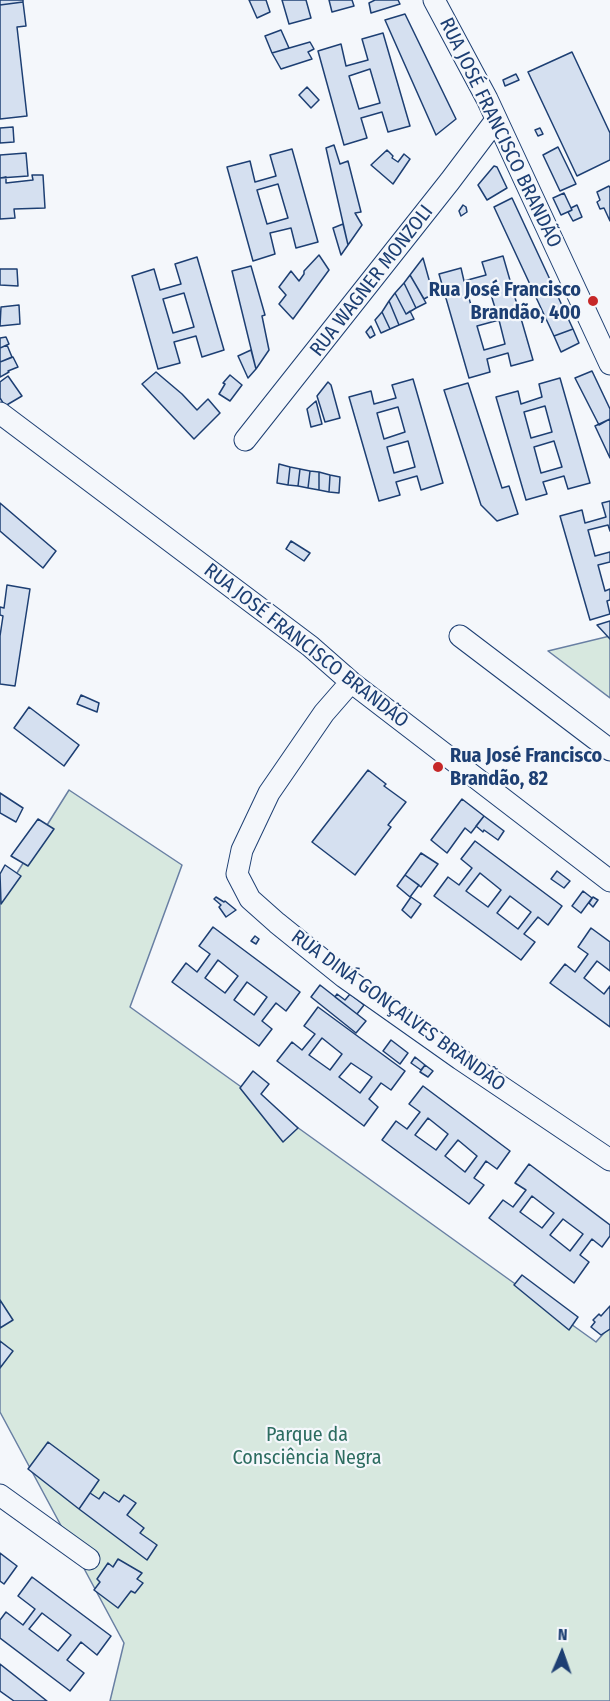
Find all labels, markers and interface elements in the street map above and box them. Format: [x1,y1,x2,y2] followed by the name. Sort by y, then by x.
[434,14,566,252] street label: RUA JOSÉ FRANCISCO BRANDÃO
[305,200,439,362] street label: RUA WAGNER MONZOLI
[429,278,581,325] place label: Rua José Francisco Brandão, 400
[586,294,600,308] marker: Rua José Francisco Brandão, 400
[199,559,413,733] street label: RUA JOSÉ FRANCISCO BRANDÃO
[450,744,602,791] place label: Rua José Francisco Brandão, 82
[431,760,445,774] marker: Rua José Francisco Brandão, 82
[286,925,510,1097] street label: RUA DINÁ GONÇALVES BRANDÃO
[232,1423,382,1470] park label: Parque da Consciência Negra
[532,1623,592,1683] north arrow
[558,1625,568,1644] text: N

